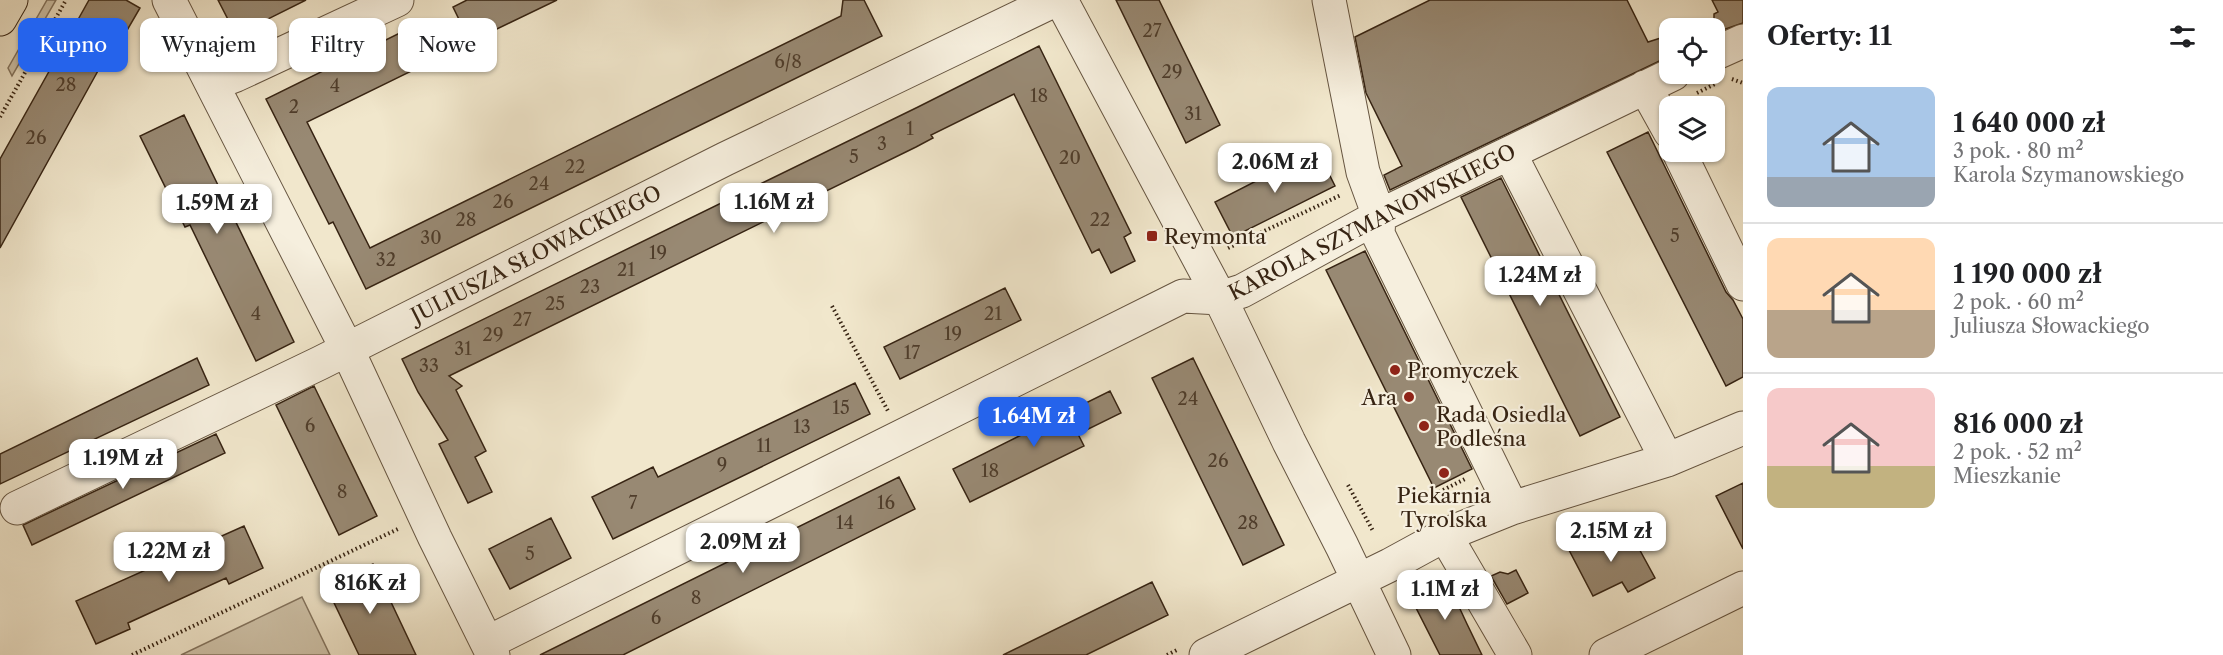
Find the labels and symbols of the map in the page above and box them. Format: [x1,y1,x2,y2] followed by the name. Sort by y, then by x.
[1142,20,1162,42] house number: 27
[774,51,802,73] house number: 6/8
[1162,61,1182,83] house number: 29
[55,74,77,96] house number: 28
[330,75,340,97] house number: 4
[1030,85,1048,107] house number: 18
[289,96,299,118] house number: 2
[1184,103,1202,125] house number: 31
[906,118,914,140] house number: 1
[26,127,46,149] house number: 26
[877,133,887,155] house number: 3
[1224,138,1520,306] street label: KAROLA SZYMANOWSKIEGO
[1213,143,1337,194] pin: 2.06M zł
[849,146,859,168] house number: 5
[1059,147,1081,169] house number: 20
[565,156,585,178] house number: 22
[529,173,549,195] house number: 24
[404,180,665,330] street label: JULIUSZA SŁOWACKIEGO
[712,183,836,234] pin: 1.16M zł
[155,184,279,235] pin: 1.59M zł
[493,191,513,213] house number: 26
[455,209,477,231] house number: 28
[1090,209,1110,231] house number: 22
[1164,224,1267,249] place label: Reymonta
[1670,225,1680,247] house number: 5
[420,227,442,249] house number: 30
[1145,229,1159,243] marker: Reymonta
[649,242,667,264] house number: 19
[376,249,396,271] house number: 32
[1478,256,1602,307] pin: 1.24M zł
[617,259,635,281] house number: 21
[580,276,600,298] house number: 23
[545,293,565,315] house number: 25
[251,303,261,325] house number: 4
[984,303,1002,325] house number: 21
[512,309,532,331] house number: 27
[944,323,962,345] house number: 19
[483,324,503,346] house number: 29
[454,338,472,360] house number: 31
[904,342,920,364] house number: 17
[419,355,439,377] house number: 33
[1407,358,1519,383] place label: Promyczek
[1388,363,1402,377] marker: Promyczek
[1361,385,1398,410] place label: Ara
[1178,388,1198,410] house number: 24
[1402,390,1416,404] marker: Ara
[832,397,850,419] house number: 15
[972,397,1096,448] pin: 1.64M zł
[1436,402,1567,451] place label: Rada Osiedla Podleśna
[305,415,315,437] house number: 6
[793,416,811,438] house number: 13
[1417,419,1431,433] marker: Rada Osiedla Podleśna
[756,435,772,457] house number: 11
[61,439,185,490] pin: 1.19M zł
[1208,450,1228,472] house number: 26
[717,454,727,476] house number: 9
[981,460,999,482] house number: 18
[1437,466,1451,480] marker: Piekarnia Tyrolska
[337,481,347,503] house number: 8
[1397,483,1492,532] place label: Piekarnia Tyrolska
[629,492,638,514] house number: 7
[877,492,895,514] house number: 16
[836,512,854,534] house number: 14
[1237,512,1259,534] house number: 28
[1549,512,1673,563] pin: 2.15M zł
[681,523,805,574] pin: 2.09M zł
[107,532,231,583] pin: 1.22M zł
[525,543,535,565] house number: 5
[315,564,425,615] pin: 816K zł
[1390,570,1500,621] pin: 1.1M zł
[691,587,701,609] house number: 8
[651,607,661,629] house number: 6

